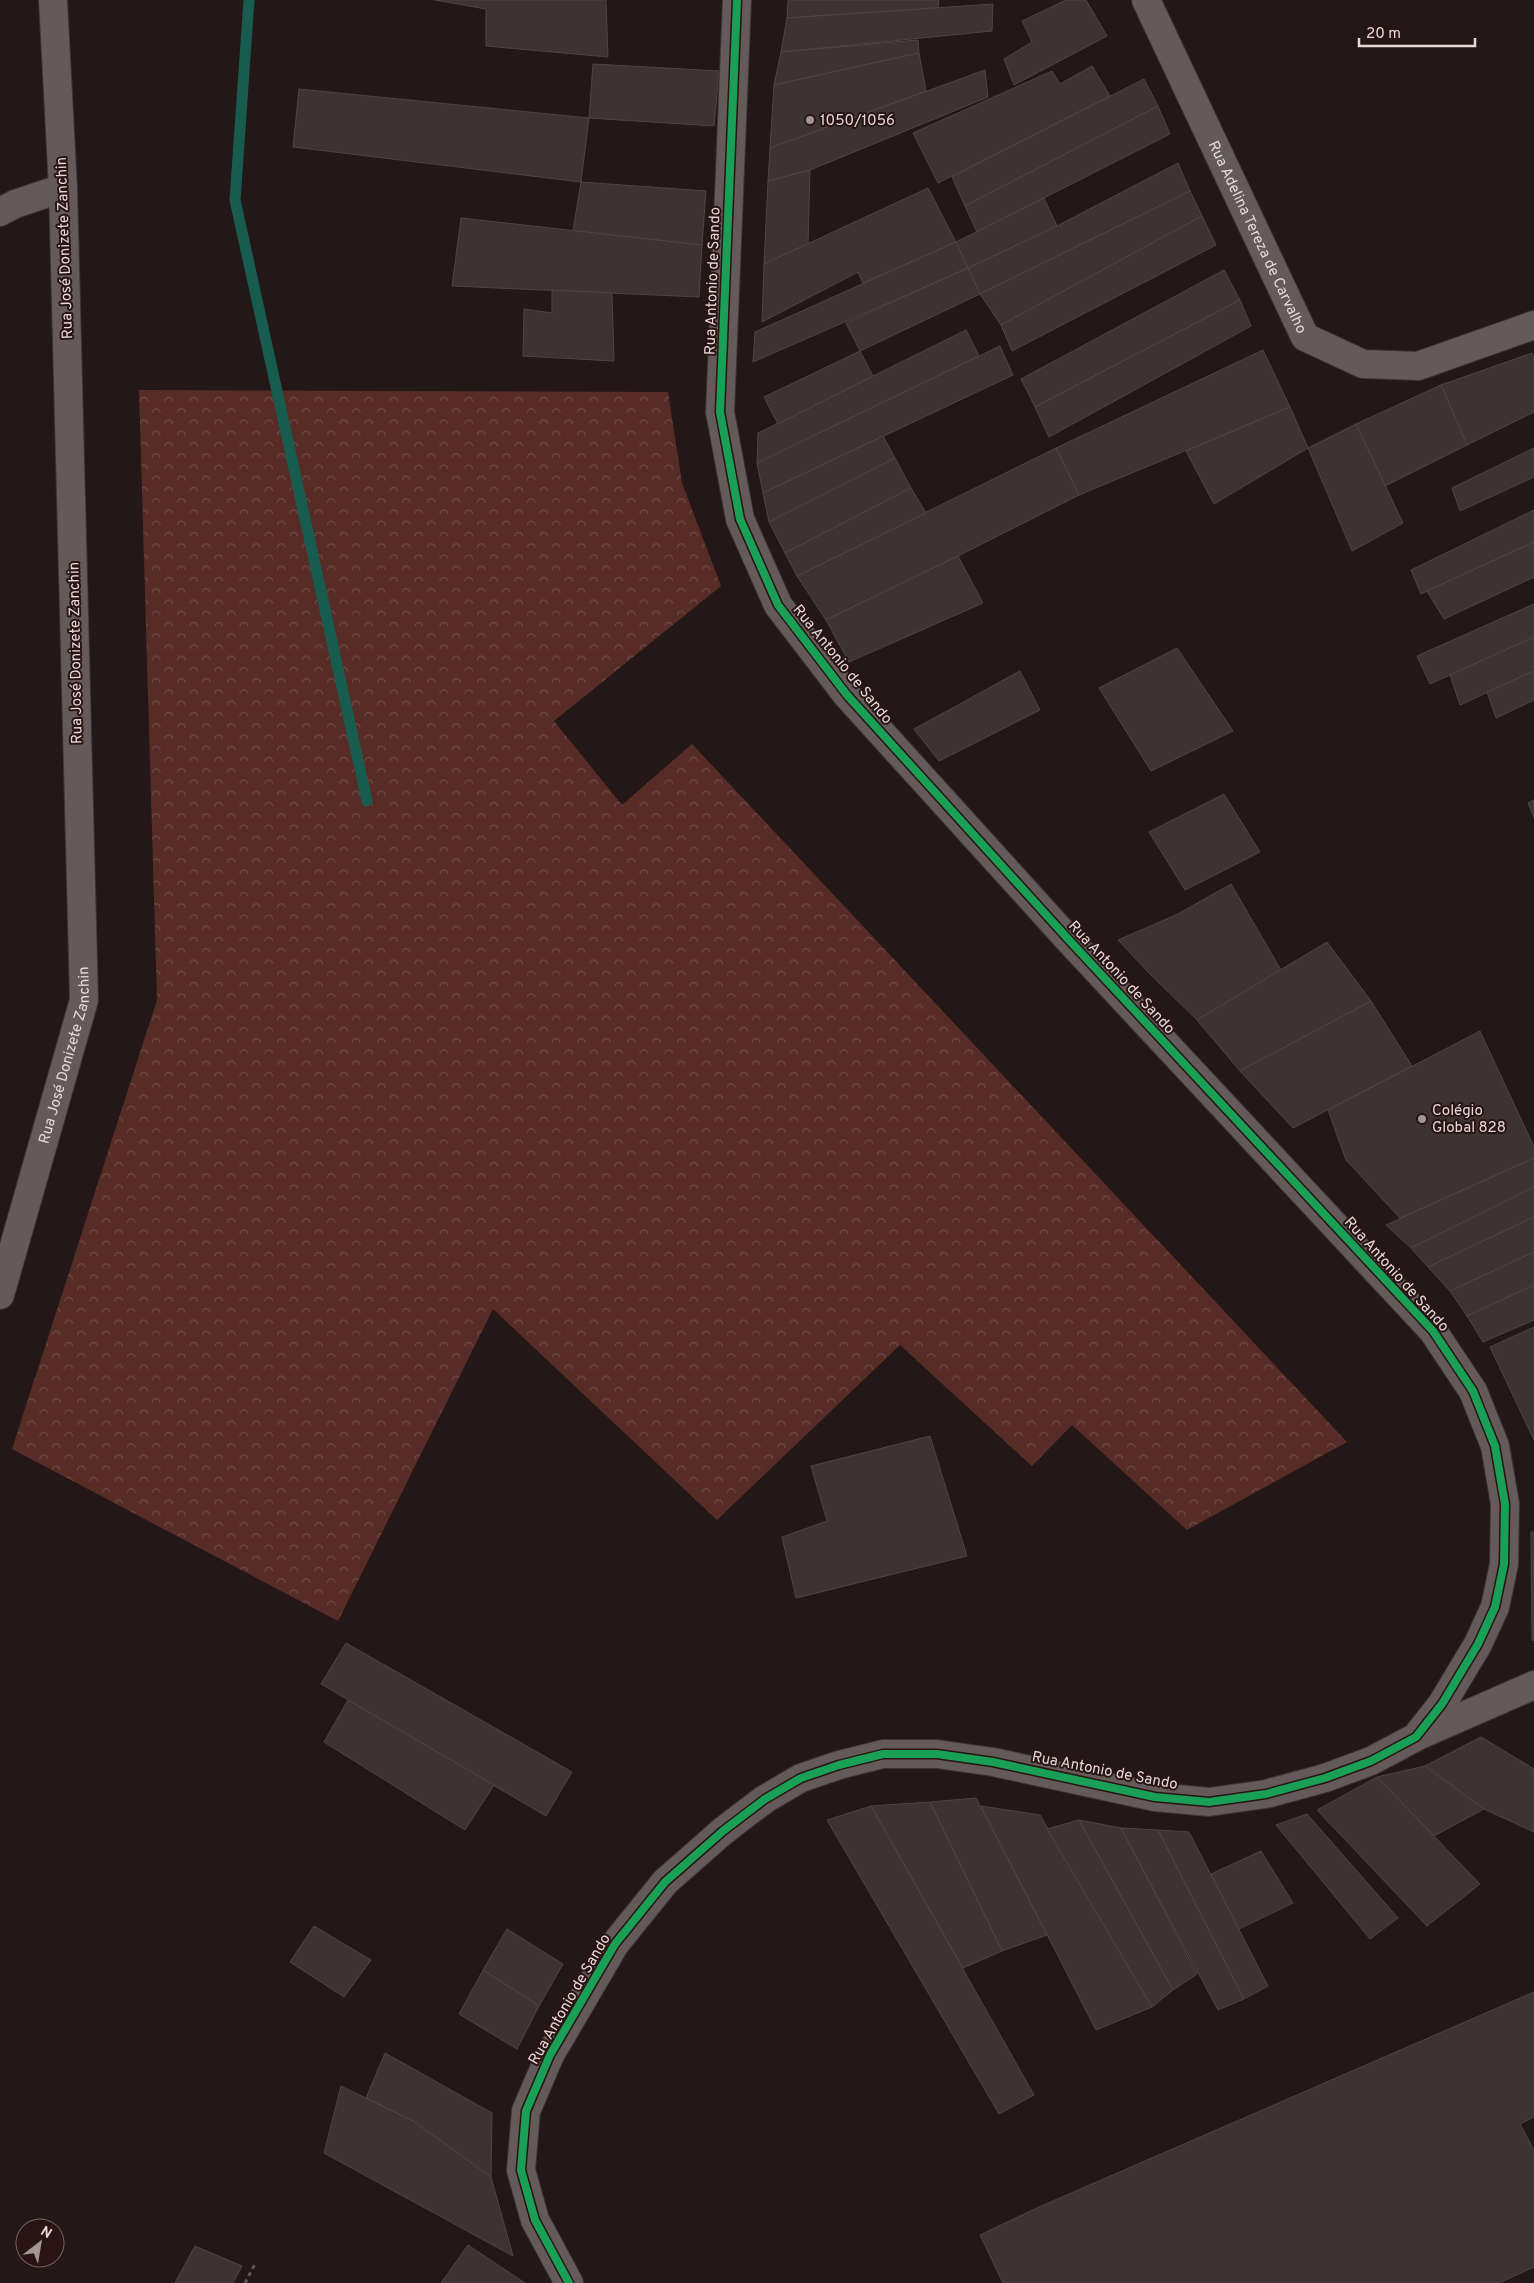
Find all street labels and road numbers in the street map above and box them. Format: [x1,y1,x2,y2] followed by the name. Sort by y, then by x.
[1203,138,1310,337] street label: Rua Adelina Tereza de Carvalho
[53,156,78,339] street label: Rua José Donizete Zanchin
[701,207,726,355] street label: Rua Antonio de Sando
[65,562,88,744] street label: Rua José Donizete Zanchin
[788,601,896,728] street label: Rua Antonio de Sando
[1063,917,1178,1039] street label: Rua Antonio de Sando
[35,966,95,1146] street label: Rua José Donizete Zanchin
[1339,1214,1452,1336] street label: Rua Antonio de Sando
[1030,1748,1179,1795] street label: Rua Antonio de Sando
[525,1931,616,2069] street label: Rua Antonio de Sando

